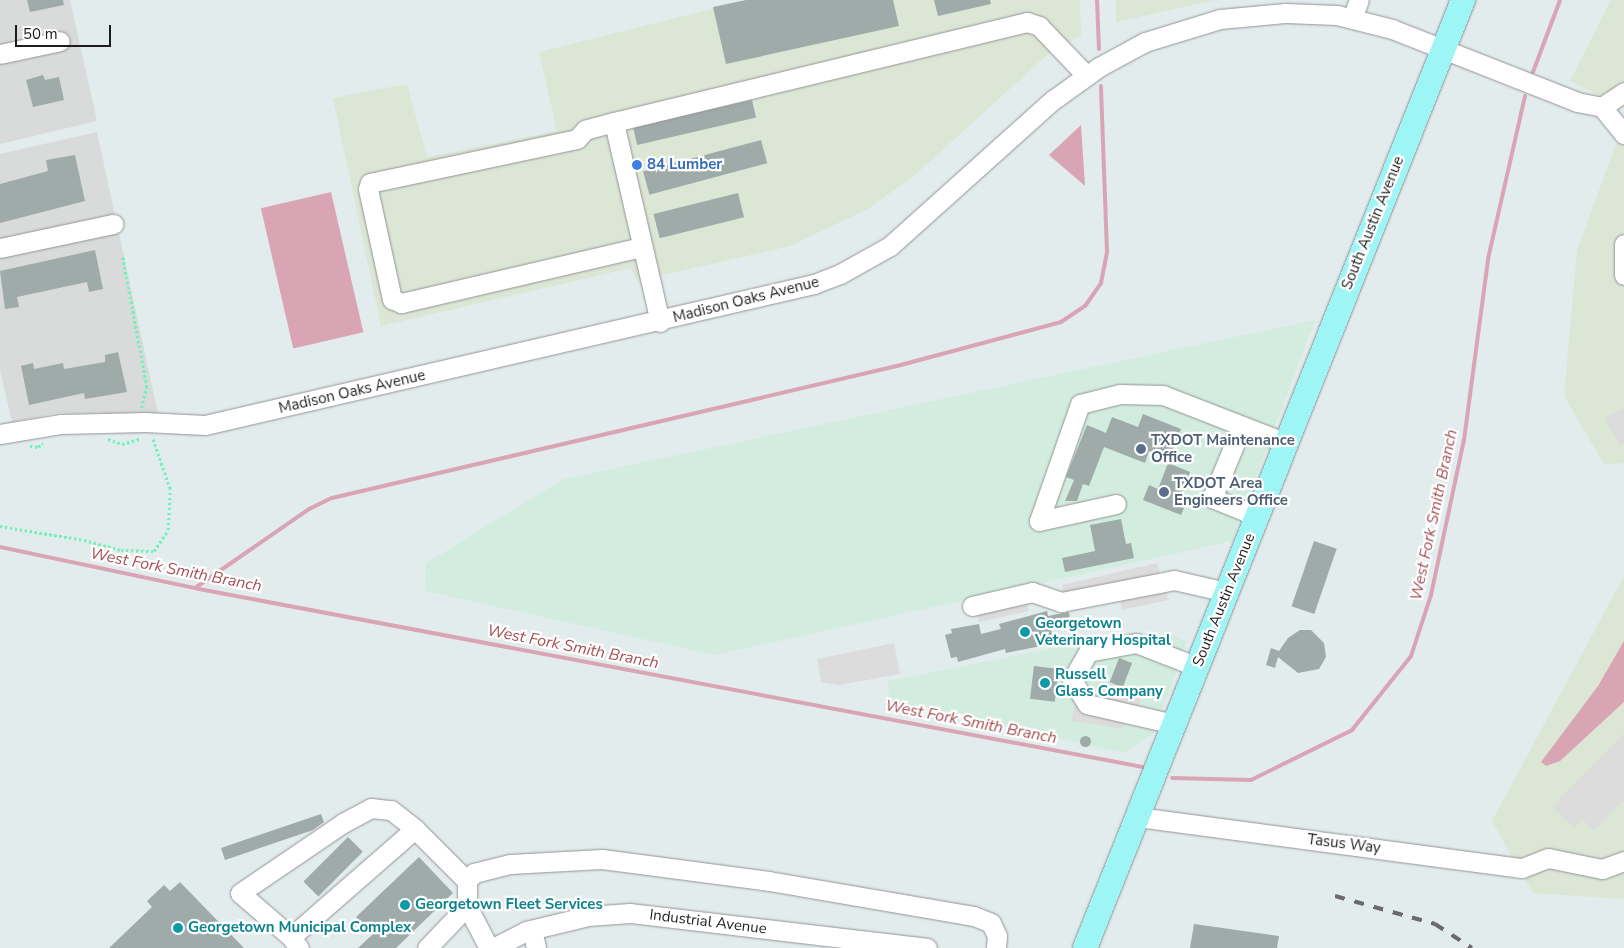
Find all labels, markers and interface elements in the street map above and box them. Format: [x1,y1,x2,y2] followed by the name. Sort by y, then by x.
[18,15,114,47] scale bar
[23,24,58,44] text: 50 m
[1338,154,1408,292] street label: South Austin Avenue
[647,156,722,174] place label: 84 Lumber
[631,159,643,171] marker: 84 Lumber
[671,273,821,327] street label: Madison Oaks Avenue
[277,366,427,418] street label: Madison Oaks Avenue
[1406,428,1462,602] water label: West Fork Smith Branch
[1151,431,1295,466] place label: TXDOT Maintenance Office
[1135,443,1147,455] marker: TXDOT Maintenance Office
[1174,474,1288,509] place label: TXDOT Area Engineers Office
[1158,486,1170,498] marker: TXDOT Area Engineers Office
[1189,531,1259,669] street label: South Austin Avenue
[89,544,263,596] water label: West Fork Smith Branch
[1035,614,1171,649] place label: Georgetown Veterinary Hospital
[486,621,660,673] water label: West Fork Smith Branch
[1019,626,1031,638] marker: Georgetown Veterinary Hospital
[1055,665,1163,700] place label: Russell Glass Company
[1039,677,1051,689] marker: Russell Glass Company
[884,696,1058,748] water label: West Fork Smith Branch
[1306,831,1382,857] street label: Tasus Way
[415,896,603,914] place label: Georgetown Fleet Services
[399,899,411,911] marker: Georgetown Fleet Services
[648,906,768,938] street label: Industrial Avenue
[188,919,411,937] place label: Georgetown Municipal Complex
[172,922,184,934] marker: Georgetown Municipal Complex

